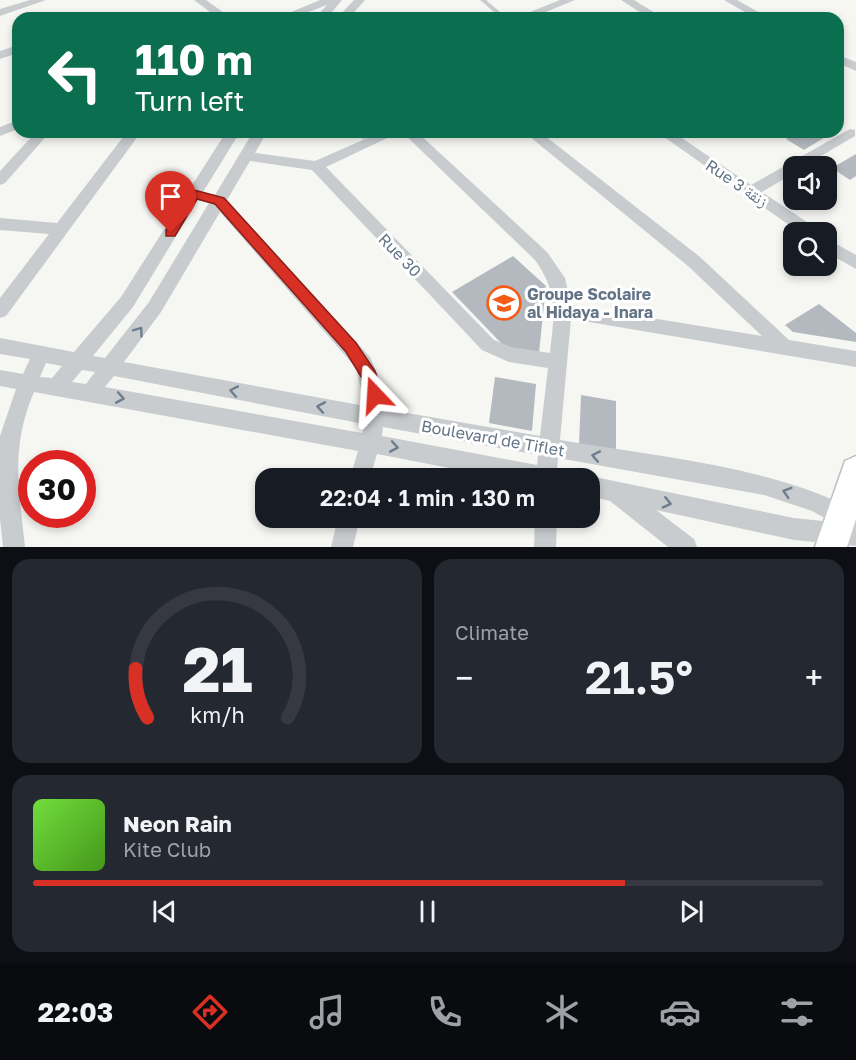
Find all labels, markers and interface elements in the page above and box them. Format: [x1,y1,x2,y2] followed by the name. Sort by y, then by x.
[135,34,253,84] text: 110 m
[36,36,114,114] icon: left
[135,85,244,117] text: Turn left
[702,155,772,211] street label: Rue 3 زنقة
[783,156,837,276] map controls
[783,156,837,210] button: sound
[145,171,196,233] pin
[154,180,187,213] icon: arrive
[783,222,837,276] button: search
[374,229,426,281] street label: Rue 30
[527,284,653,322] place label: Groupe Scolaire al Hidaya - Inara
[486,285,522,321] school or university icon: Groupe Scolaire al Hidaya - Inara
[132,326,143,337] one-way arrow
[343,363,407,427] position arrow
[230,385,240,398] one-way arrow
[114,391,124,404] one-way arrow
[317,401,327,414] one-way arrow
[420,416,566,460] street label: Boulevard de Tiflet
[390,441,399,453] one-way arrow
[18,450,96,528] speed limit sign: 30
[591,450,601,463] one-way arrow
[320,484,535,511] text: 22:04 · 1 min · 130 m
[782,487,793,499] one-way arrow
[662,496,672,509] one-way arrow
[455,620,529,644] text: Climate
[182,631,252,706] text: 21
[585,650,693,704] text: 21.5°
[455,658,473,697] text: −
[805,658,823,697] text: +
[190,702,244,728] text: km/h
[123,810,232,837] text: Neon Rain
[123,837,211,861] text: Kite Club
[148,895,181,928] icon: previous
[411,895,444,928] icon: pause
[675,895,708,928] icon: next
[189,991,231,1033] icon: directions
[306,991,348,1033] icon: music
[424,991,466,1033] icon: phone
[541,991,583,1033] icon: climate
[659,991,701,1033] icon: car
[776,991,818,1033] icon: filters
[38,996,113,1028] text: 22:03

